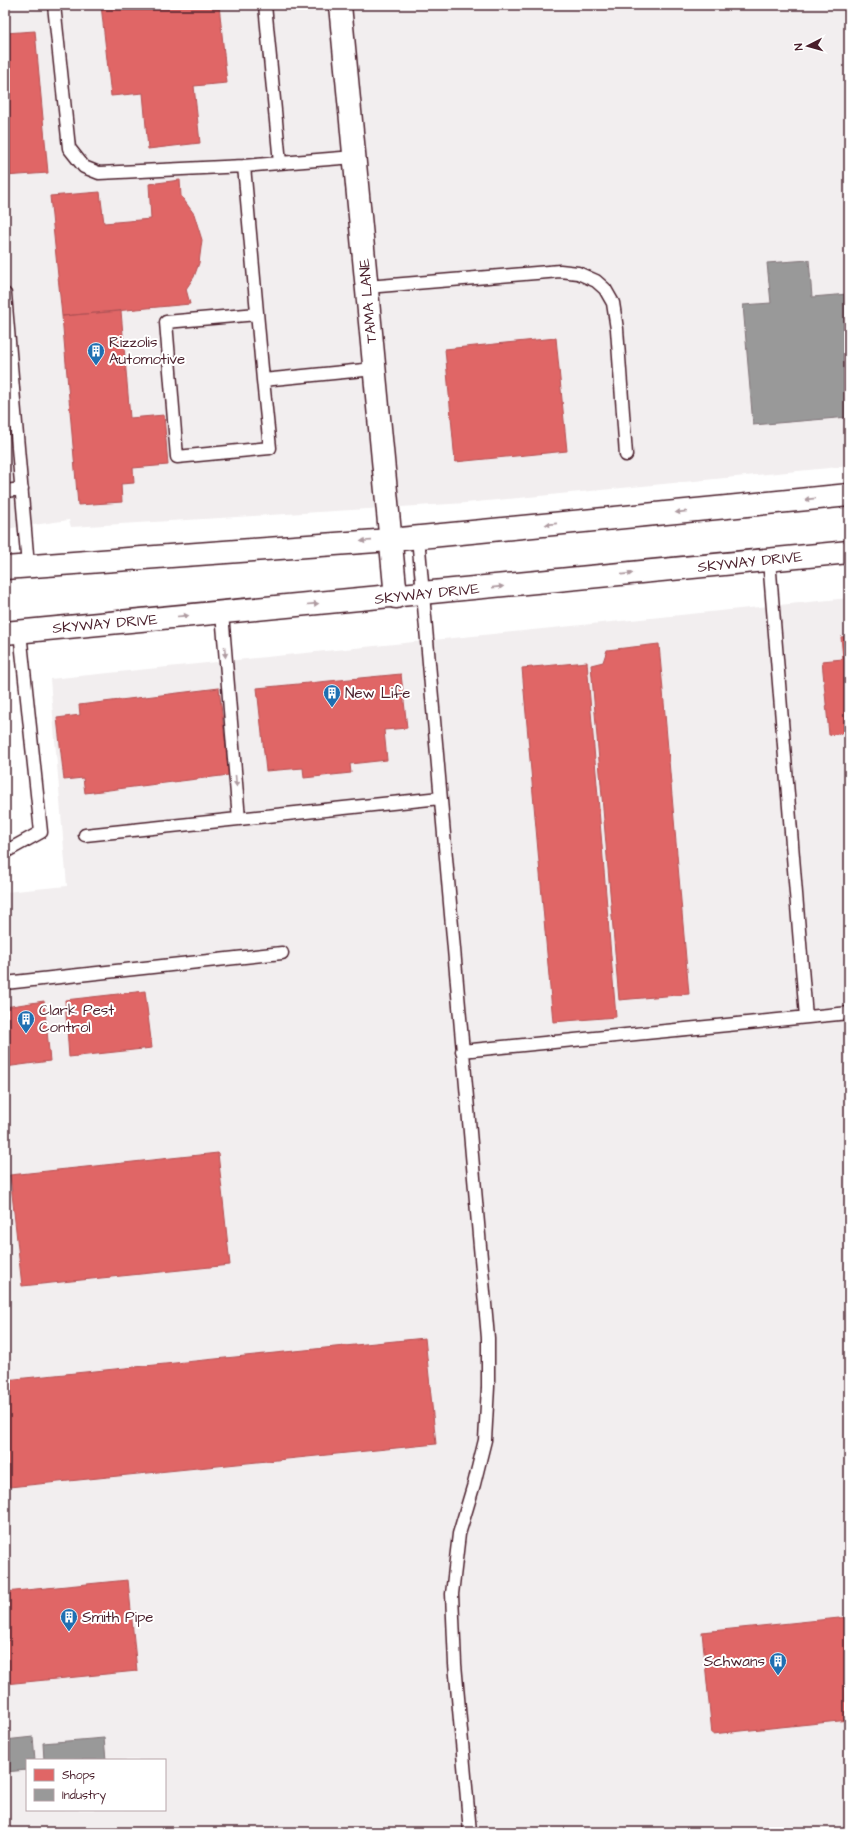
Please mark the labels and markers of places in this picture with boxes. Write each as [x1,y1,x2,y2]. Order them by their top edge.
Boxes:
place label: Rizzolis Automotive [109,332,185,370]
building icon: Rizzolis Automotive [86,341,106,366]
building icon: New Life [322,683,342,708]
place label: New Life [345,683,410,704]
place label: Clark Pest Control [39,1000,114,1038]
building icon: Clark Pest Control [16,1009,36,1034]
building icon: Smith Pipe [59,1607,79,1632]
place label: Smith Pipe [82,1607,153,1628]
place label: Schwans [704,1651,765,1672]
building icon: Schwans [768,1651,788,1676]

